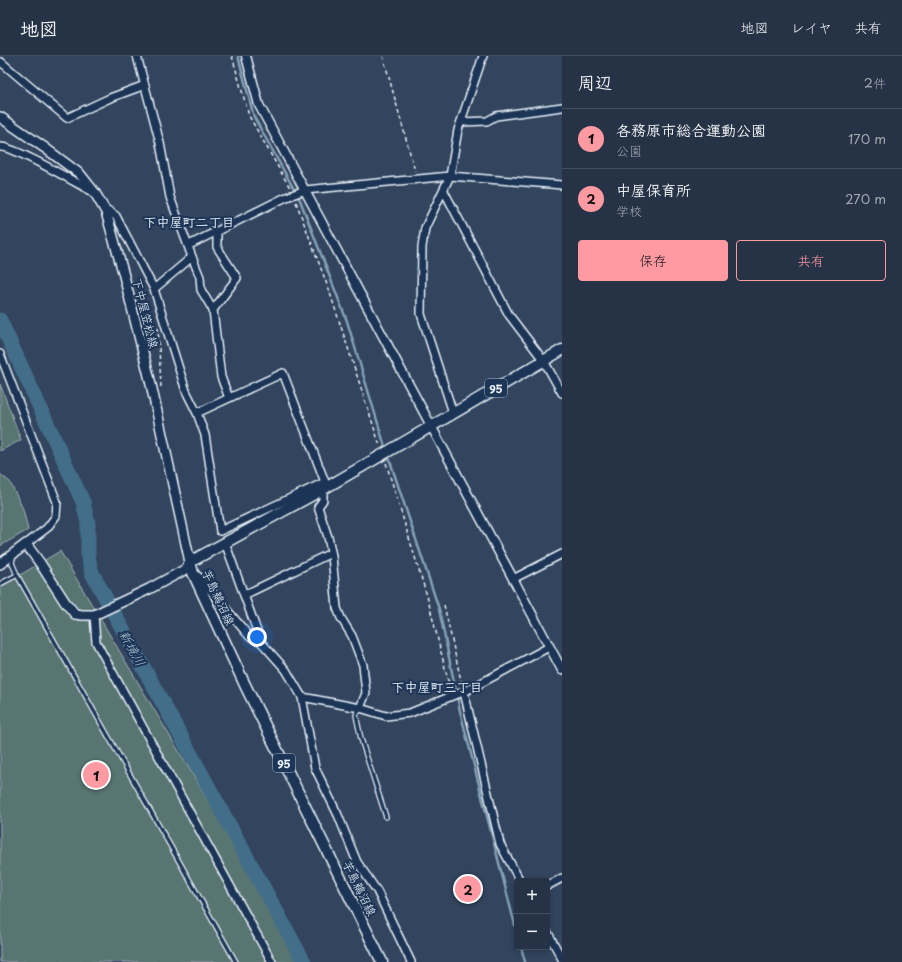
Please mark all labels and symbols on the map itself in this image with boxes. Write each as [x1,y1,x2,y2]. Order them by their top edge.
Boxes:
district label: 下中屋町二丁目 [143,212,235,231]
street label: 下中屋笠松線 [129,276,163,350]
road number: 95 [485,379,507,397]
street label: 芋島鵜沼線 [198,566,240,628]
water label: 新境川 [115,626,151,670]
your location [247,627,267,647]
district label: 下中屋町三丁目 [391,677,483,696]
road number: 95 [273,754,295,772]
pin: 1 [83,760,109,790]
street label: 芋島鵜沼線 [339,857,381,919]
pin: 2 [455,874,481,904]

